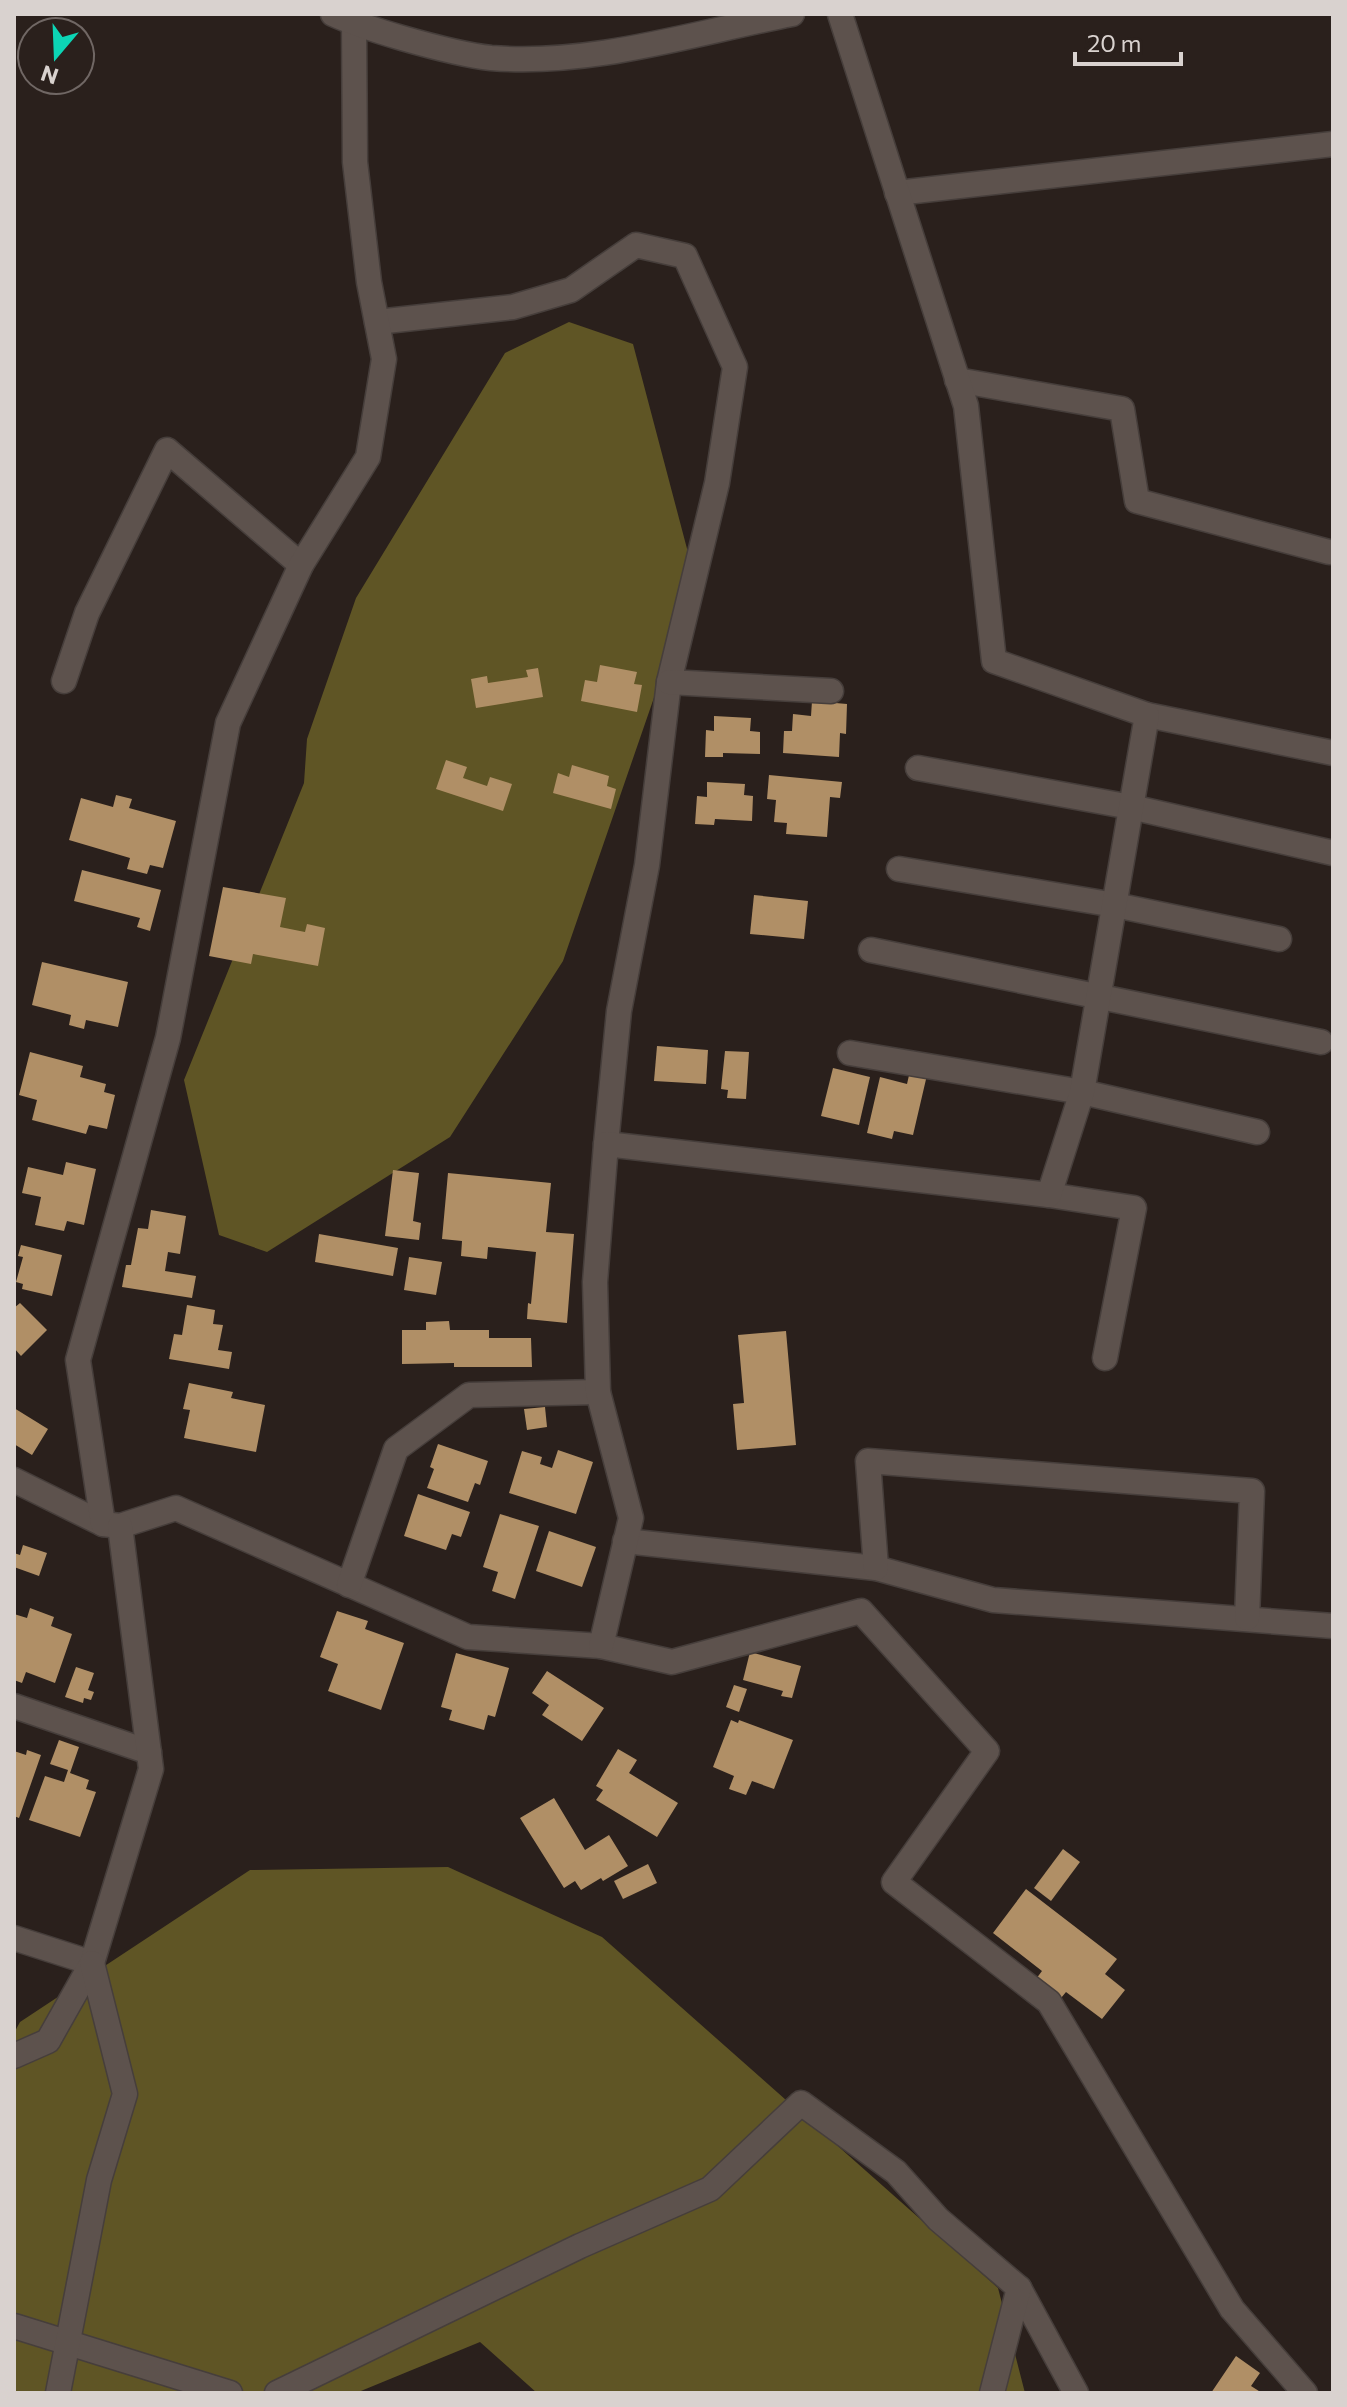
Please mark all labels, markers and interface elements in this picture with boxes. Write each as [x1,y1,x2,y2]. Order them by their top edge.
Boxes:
north arrow [16,16,96,96]
scale bar [1075,16,1181,66]
text: 20 m [1087,28,1141,57]
text: N [37,60,62,91]

